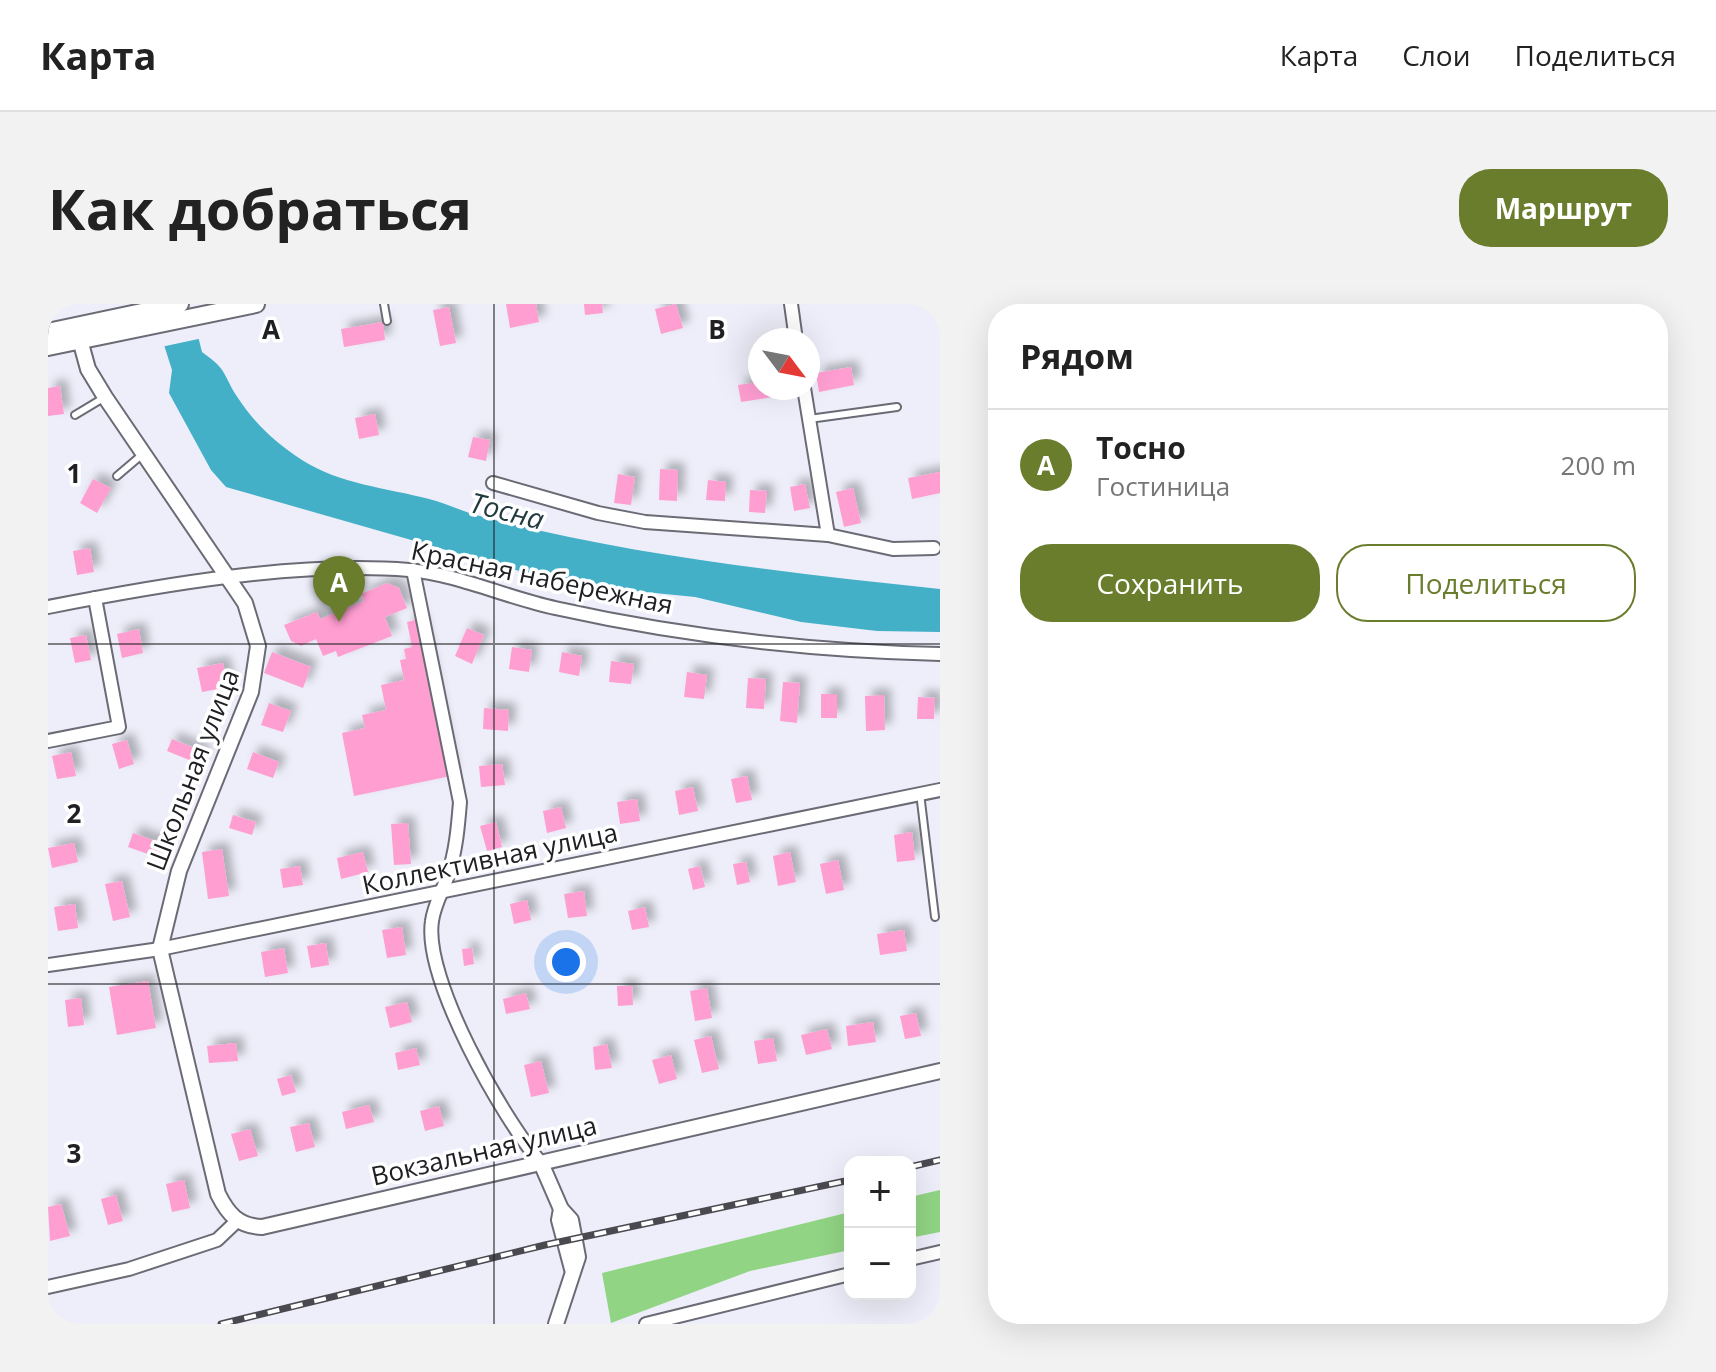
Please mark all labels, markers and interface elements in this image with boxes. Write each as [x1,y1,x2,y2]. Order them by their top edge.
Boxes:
text: Карта [40,29,157,81]
text: Карта [1280,36,1358,74]
text: Слои [1402,36,1471,74]
text: Поделиться [1515,36,1676,74]
button: Маршрут [1459,169,1668,247]
text: Как добраться [48,170,472,246]
text: A [262,311,280,347]
text: B [708,311,726,347]
north arrow [748,328,820,400]
text: Рядом [1020,333,1134,379]
text: Тосно [1096,427,1186,468]
text: A [1037,447,1055,483]
text: 200 m [1561,447,1636,483]
text: 1 [67,455,81,491]
text: Гостиница [1096,468,1230,504]
water label: Тосна [466,483,548,538]
street label: Красная набережная [408,532,676,622]
button: Сохранить [1020,544,1320,622]
button: Поделиться [1336,544,1636,622]
pin: A [313,556,365,622]
street label: Школьная улица [137,664,247,876]
text: 2 [67,795,82,831]
street label: Коллективная улица [359,813,621,903]
your location [546,942,586,982]
street label: Вокзальная улица [368,1107,600,1193]
text: 3 [67,1135,81,1171]
map controls [844,1156,916,1300]
button: + [844,1156,916,1228]
button: − [844,1228,916,1300]

